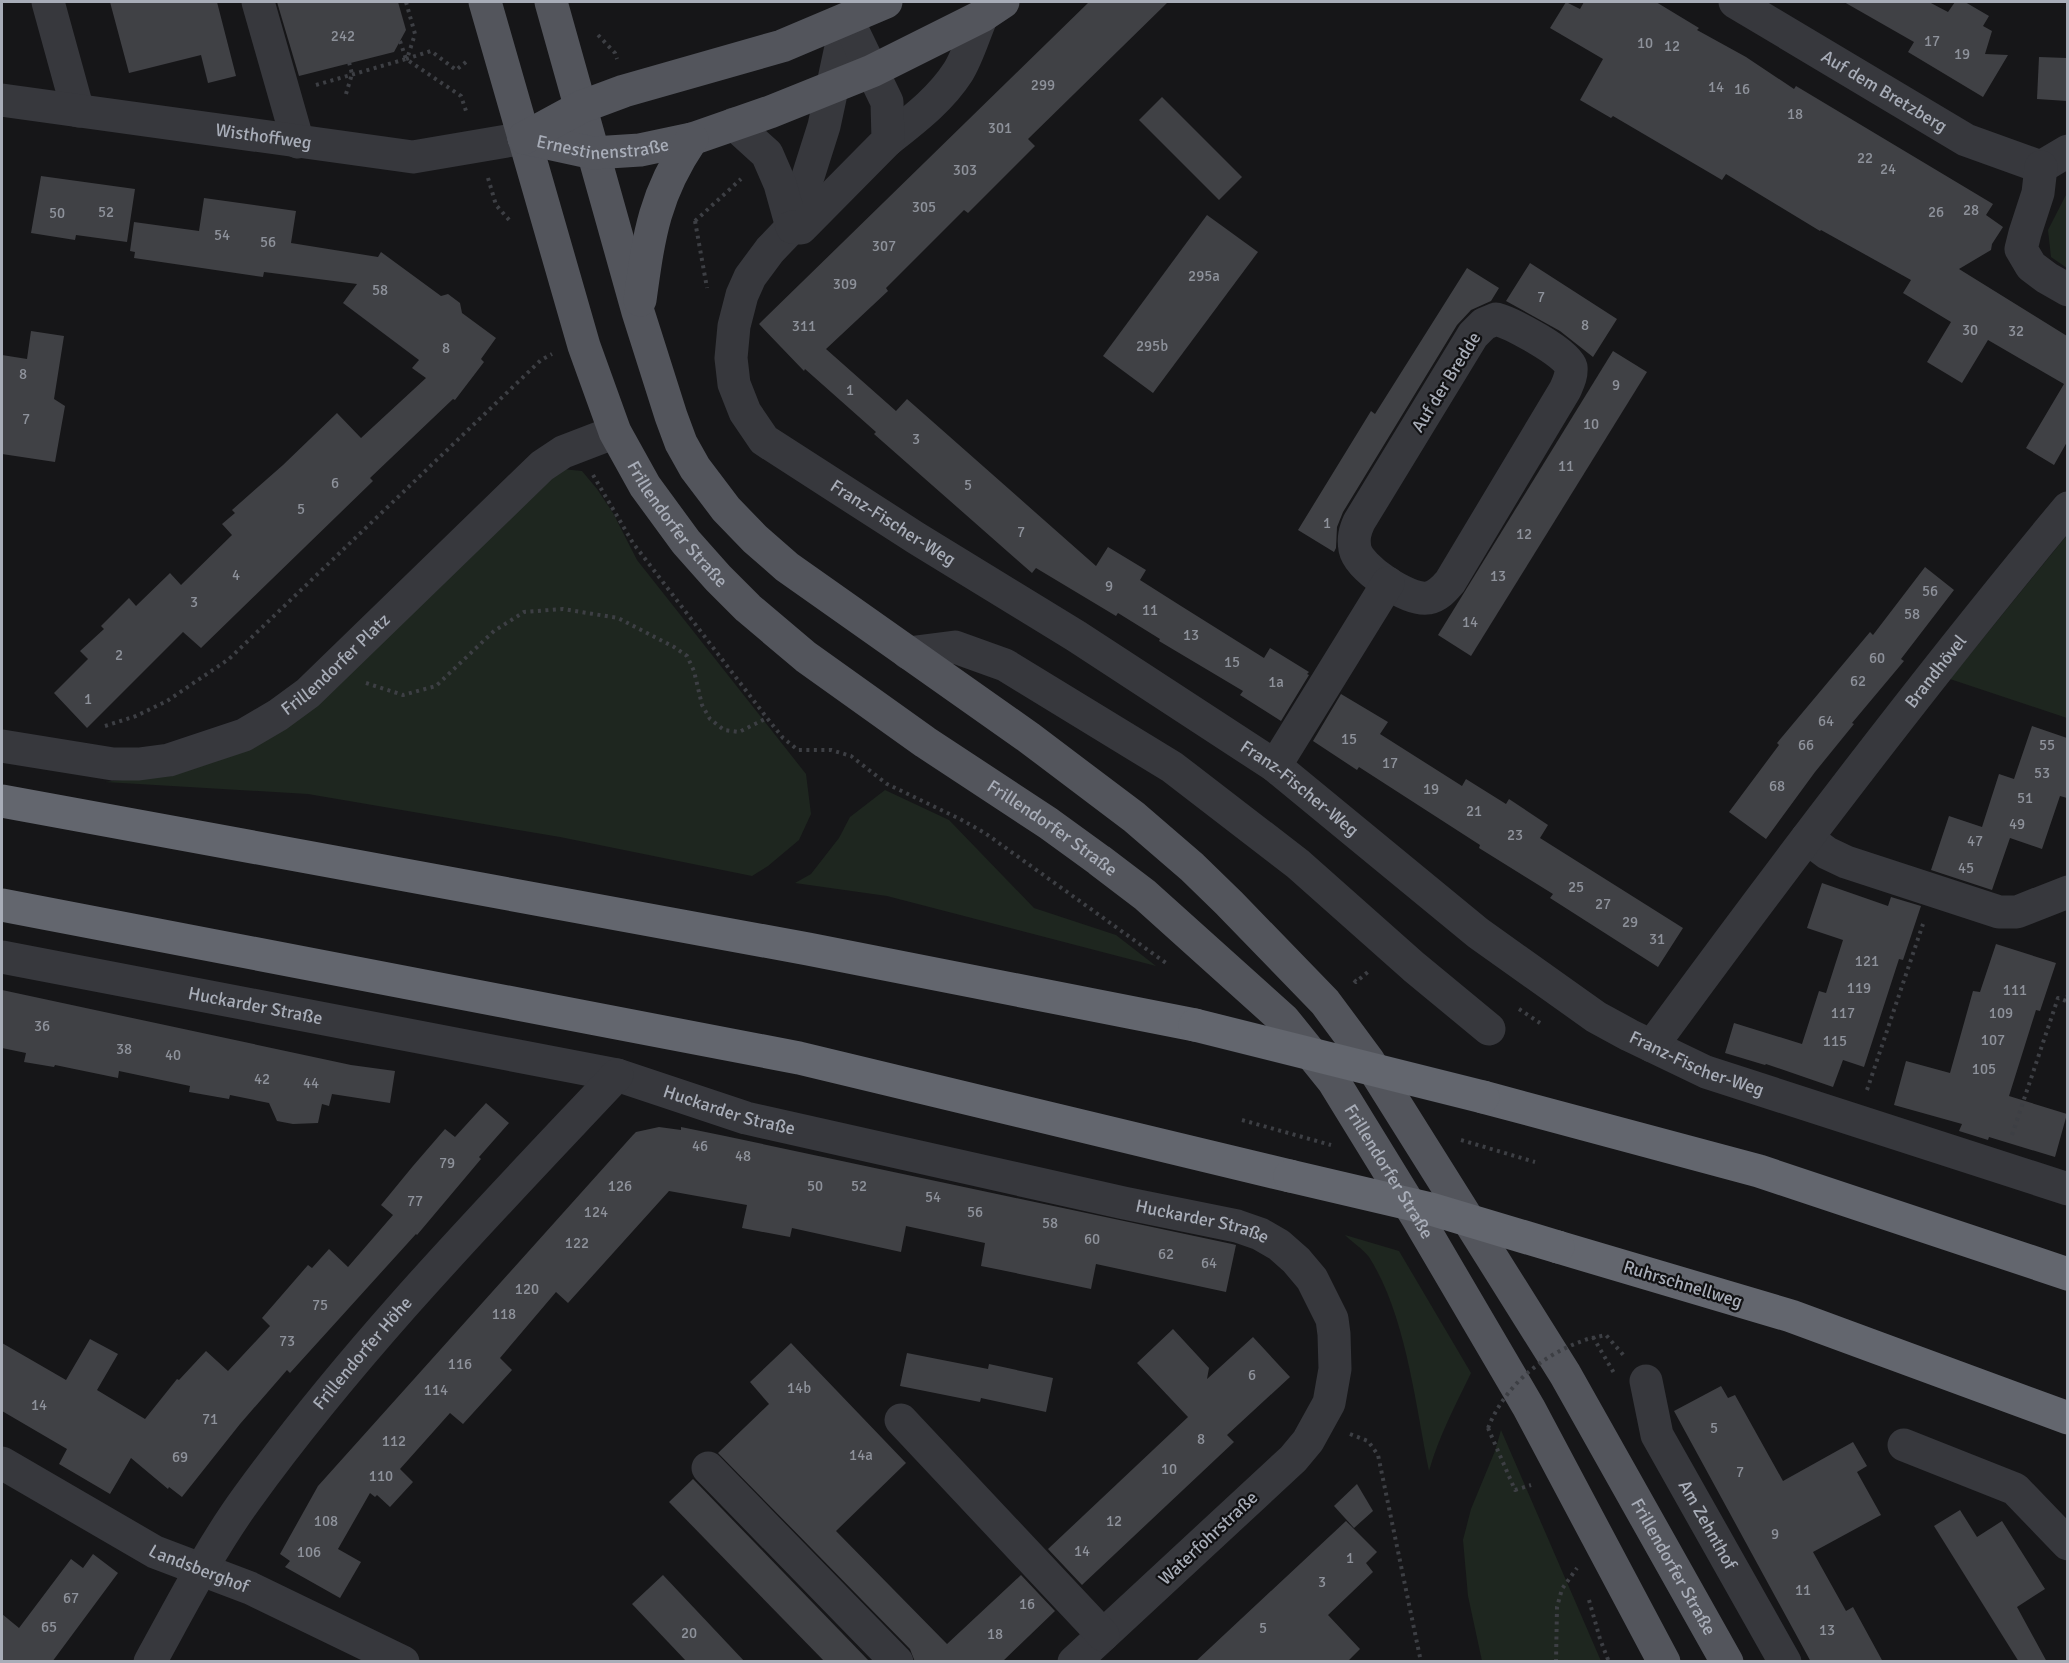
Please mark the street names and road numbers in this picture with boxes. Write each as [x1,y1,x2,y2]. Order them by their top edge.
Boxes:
street label: Auf dem Bretzberg [1818,45,1951,137]
street label: Wisthoffweg [214,119,313,154]
street label: Ernestinenstraße [534,130,671,164]
street label: Auf der Bredde [1407,328,1485,436]
street label: Frillendorfer Straße [622,457,732,592]
street label: Franz-Fischer-Weg [826,475,960,571]
street label: Frillendorfer Platz [277,609,395,720]
street label: Brandhövel [1900,630,1971,712]
street label: Franz-Fischer-Weg [1236,735,1363,841]
street label: Frillendorfer Straße [983,775,1122,881]
street label: Huckarder Straße [186,982,324,1029]
street label: Franz-Fischer-Weg [1626,1026,1767,1101]
street label: Huckarder Straße [660,1080,797,1140]
street label: Frillendorfer Straße [1339,1100,1438,1243]
street label: Huckarder Straße [1134,1195,1273,1248]
street label: Ruhrschnellweg [1621,1255,1745,1313]
street label: Frillendorfer Höhe [308,1292,417,1414]
street label: Am Zehnthof [1674,1476,1742,1574]
street label: Waterfohrstraße [1154,1486,1262,1590]
street label: Frillendorfer Straße [1626,1494,1721,1639]
street label: Landsberghof [145,1540,253,1598]

